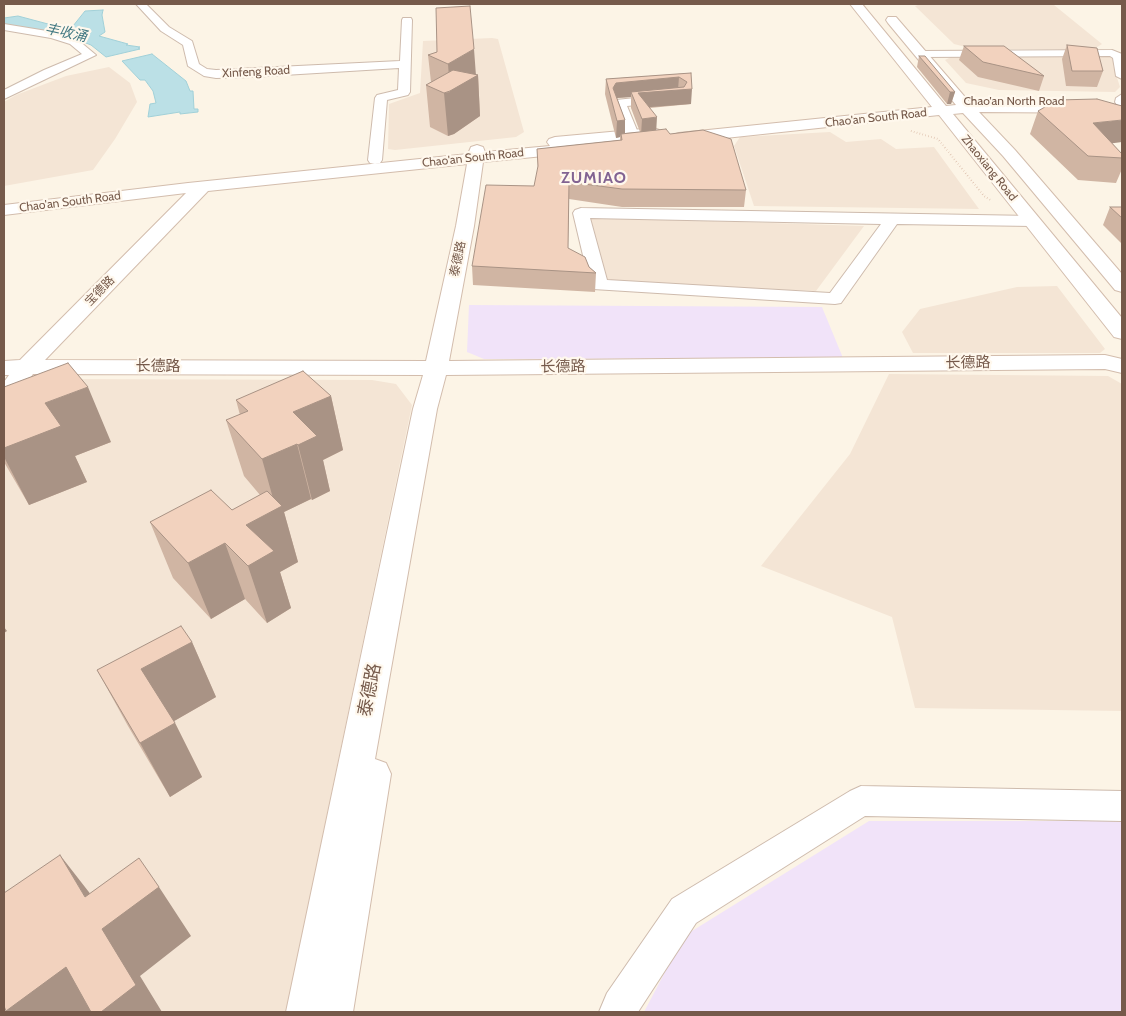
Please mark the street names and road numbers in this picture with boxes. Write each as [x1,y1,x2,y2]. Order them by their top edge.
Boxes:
street label: Xinfeng Road [222,63,290,81]
street label: Chao'an North Road [963,94,1065,108]
street label: Chao'an South Road [824,105,928,131]
street label: Zhaoxiang Road [958,132,1020,204]
street label: Chao'an South Road [421,145,525,171]
street label: Chao'an South Road [18,189,122,215]
street label: 泰德路 [447,240,469,278]
street label: 宝德路 [82,273,118,309]
street label: 长德路 [945,354,991,372]
street label: 长德路 [136,358,180,376]
street label: 长德路 [540,358,586,376]
street label: 泰德路 [354,661,386,719]

